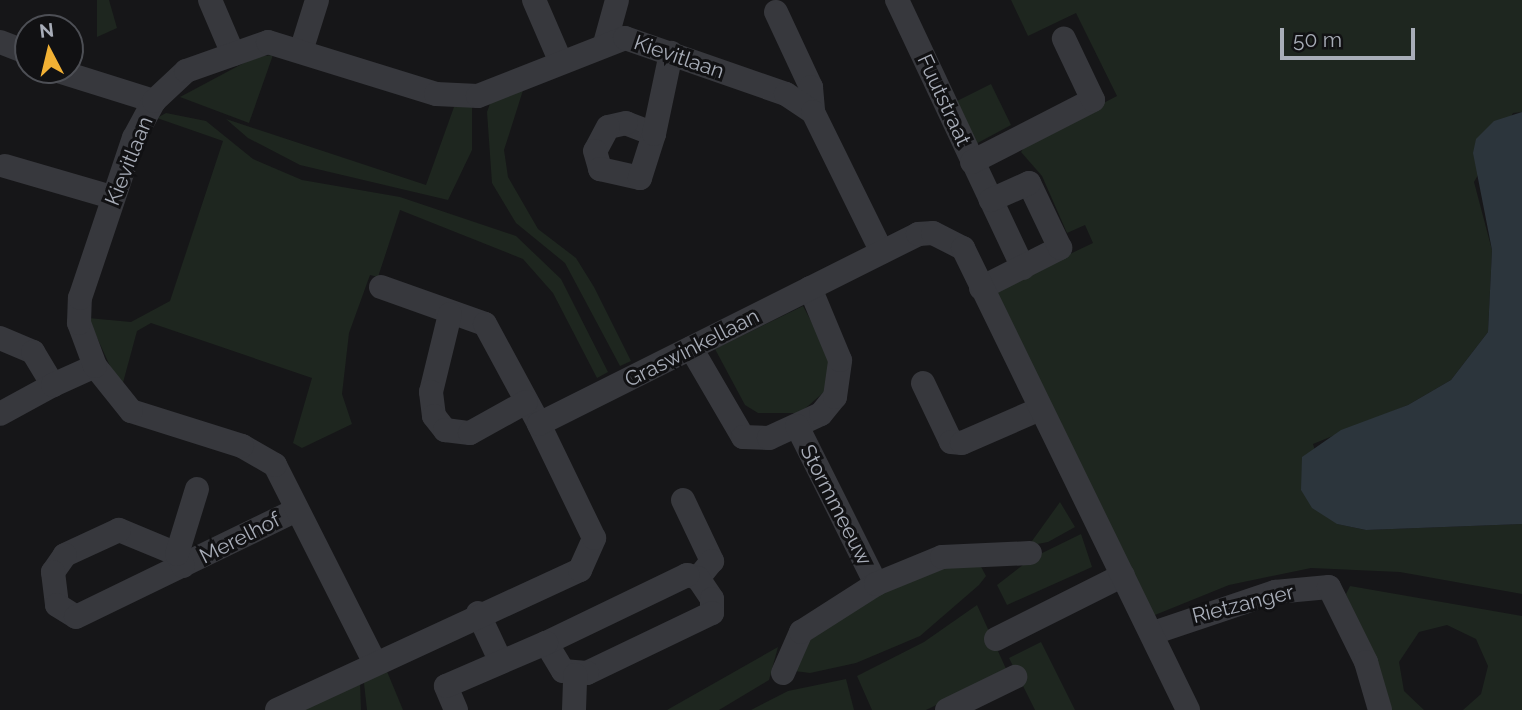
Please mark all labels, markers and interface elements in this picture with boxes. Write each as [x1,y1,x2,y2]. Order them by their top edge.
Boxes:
north arrow [14,14,84,84]
scale bar [1284,14,1419,58]
text: N [38,18,55,42]
text: 50 m [1293,27,1342,52]
street label: Kievitlaan [631,30,727,84]
street label: Fuutstraat [912,50,976,150]
street label: Kievitlaan [100,113,158,209]
street label: Graswinkellaan [621,303,763,393]
street label: Stormmeeuw [795,440,877,570]
street label: Merelhof [195,507,285,569]
street label: Rietzanger [1189,579,1297,629]

